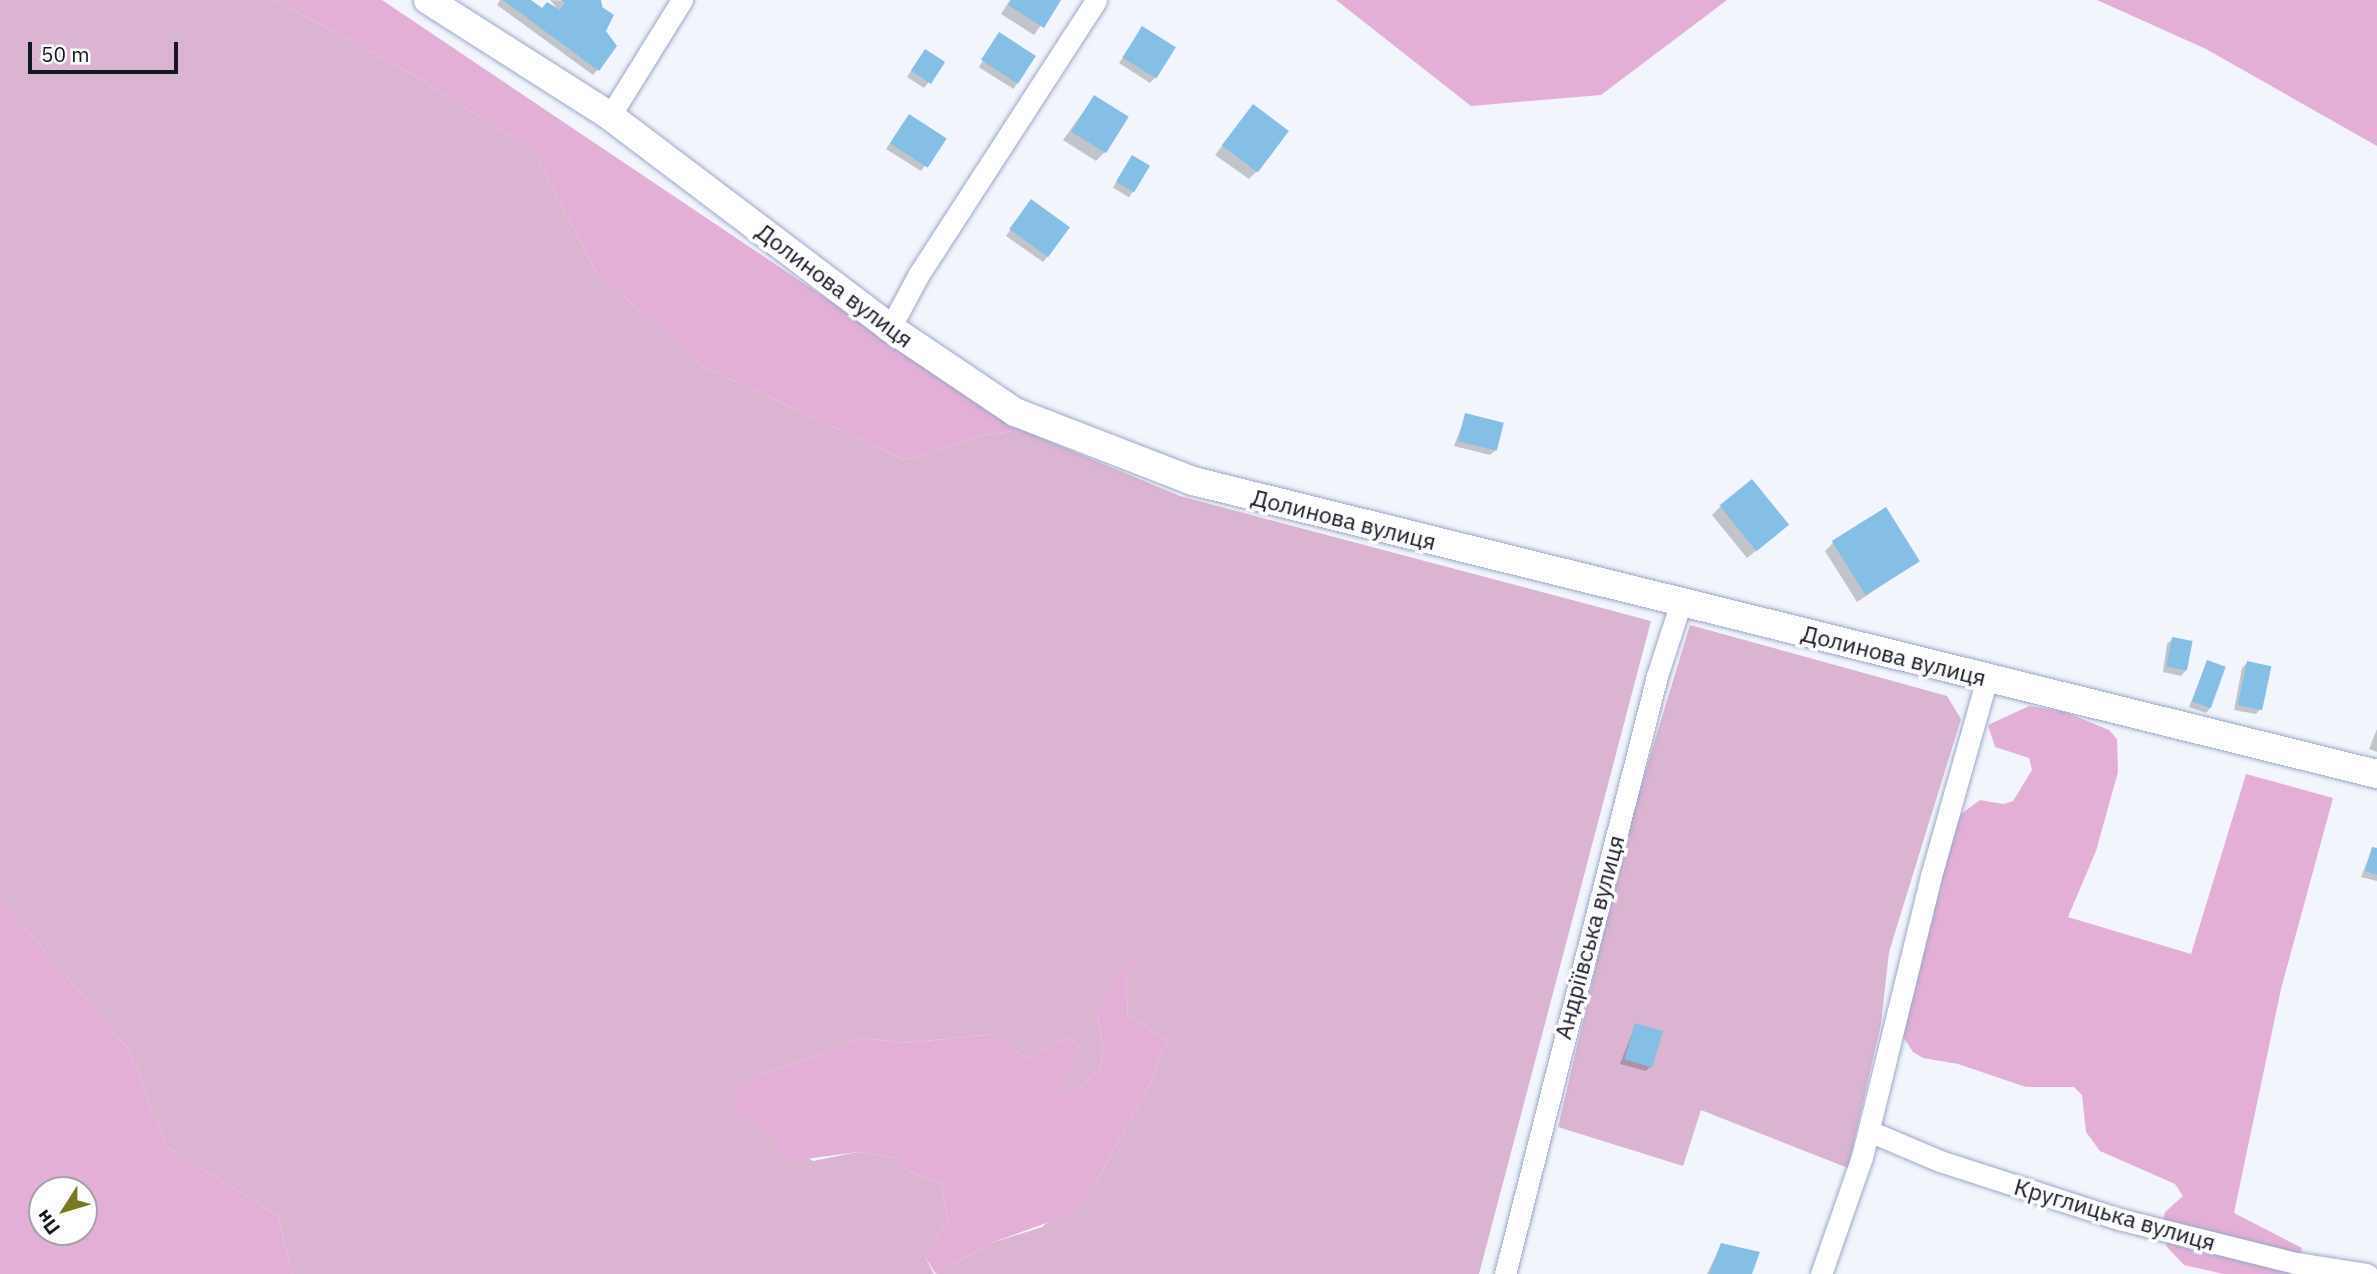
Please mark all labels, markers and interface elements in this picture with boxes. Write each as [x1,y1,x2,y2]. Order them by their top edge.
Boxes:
scale bar [32,28,182,72]
text: 50 m [41,40,90,68]
street label: Долинова вулиця [751,217,919,353]
street label: Долинова вулиця [1249,483,1439,555]
street label: Долинова вулиця [1799,619,1989,691]
street label: Андріївська вулиця [1548,832,1630,1042]
street label: Круглицька вулиця [2011,1172,2219,1256]
north arrow [28,1176,98,1246]
text: Пн [31,1205,65,1240]

